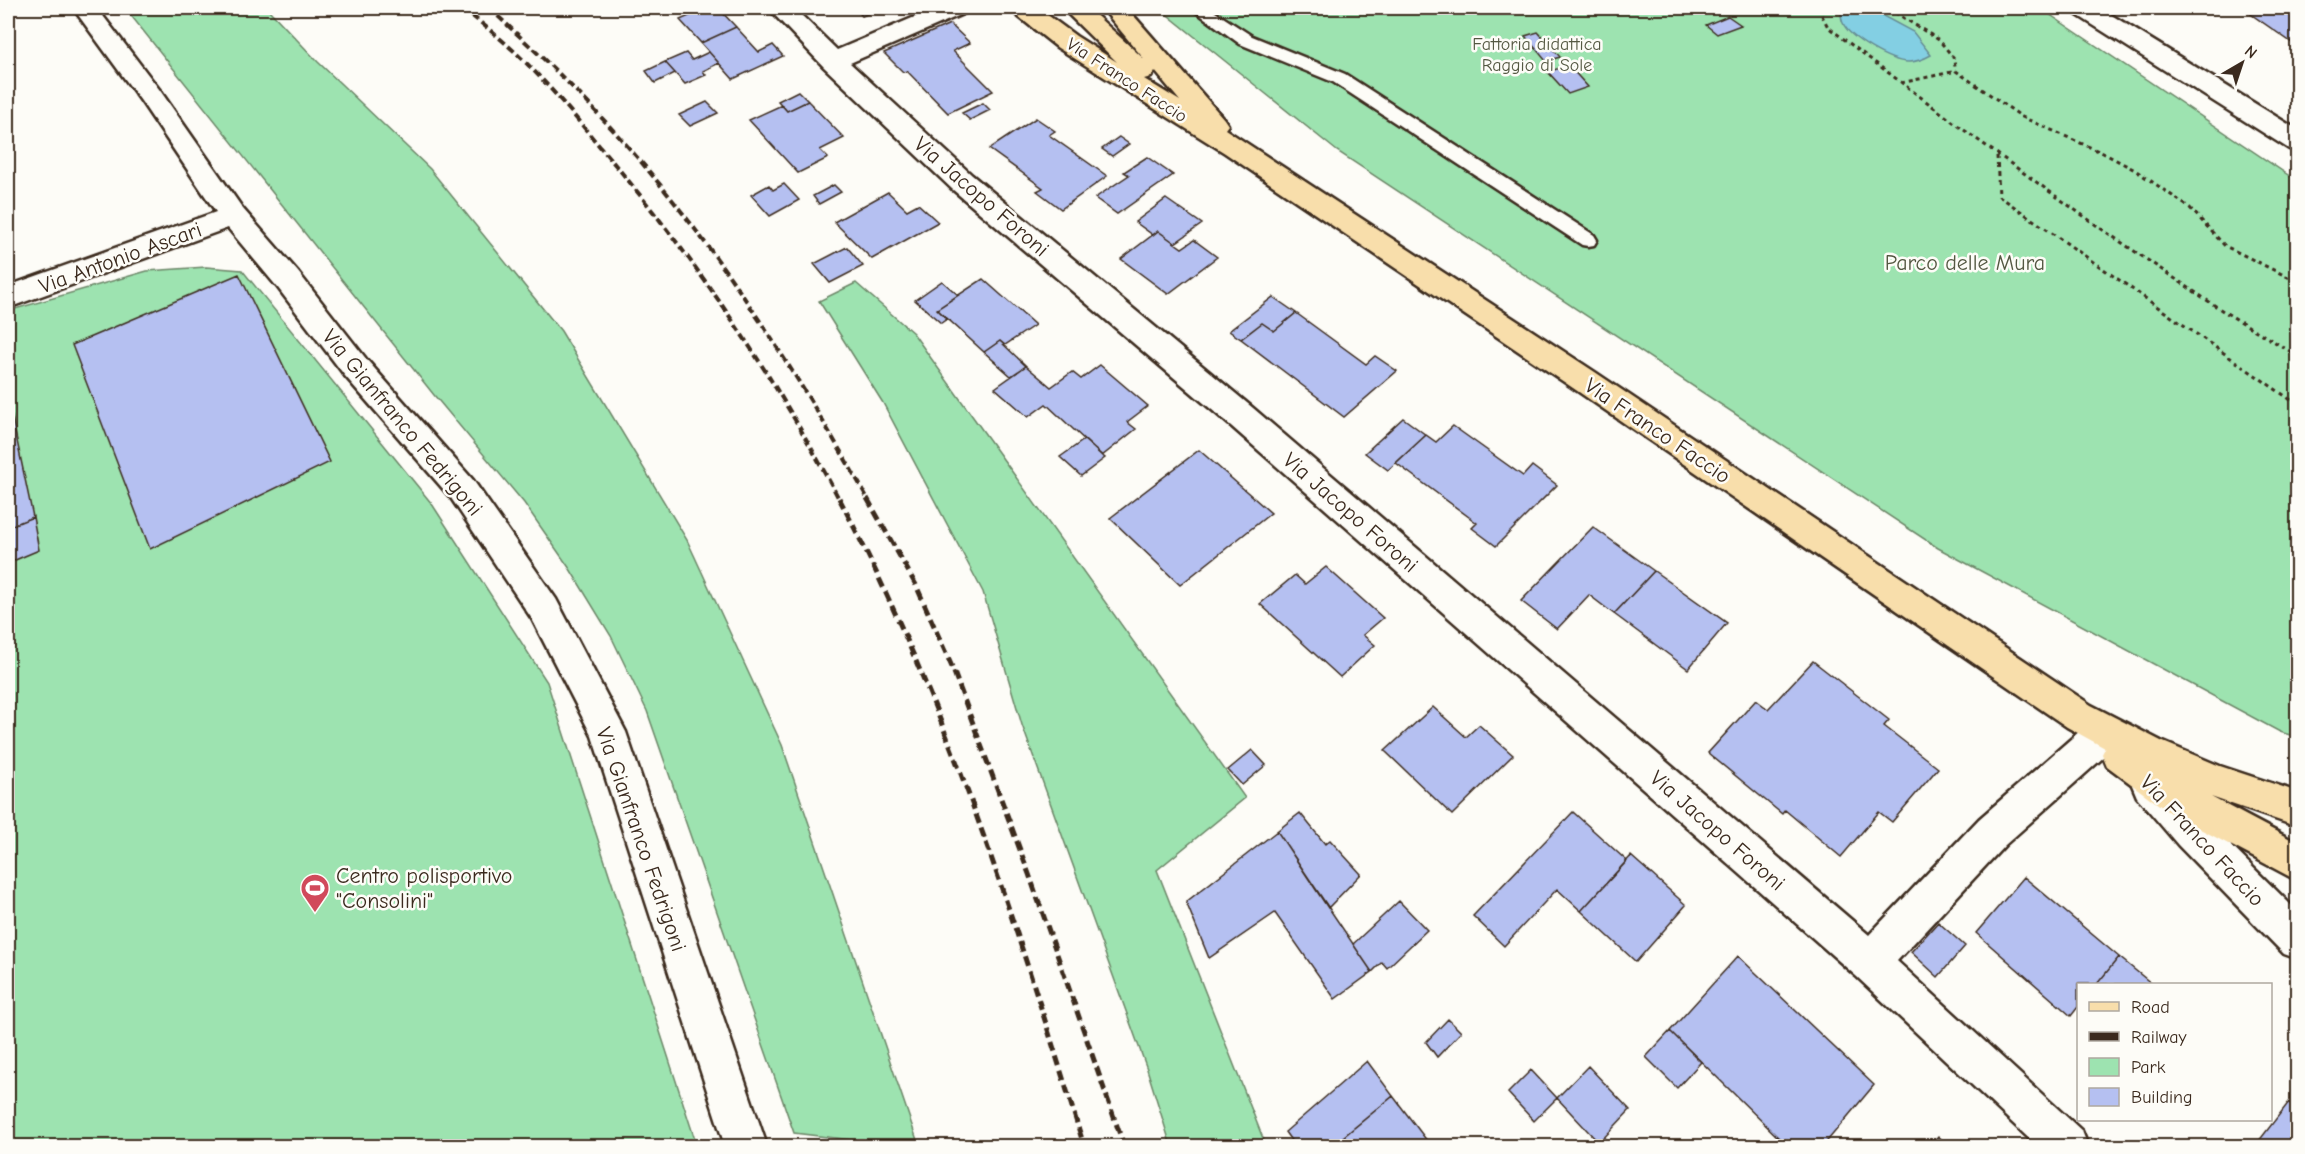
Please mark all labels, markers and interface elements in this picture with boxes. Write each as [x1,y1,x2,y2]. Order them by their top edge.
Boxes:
north arrow [2212,33,2272,93]
street label: Via Franco Faccio [1063,34,1191,127]
park label: Fattoria didattica Raggio di Sole [1472,34,1602,76]
text: N [2241,42,2261,62]
street label: Via Jacopo Foroni [909,131,1054,262]
street label: Via Antonio Ascari [35,216,205,299]
park label: Parco delle Mura [1885,250,2045,276]
street label: Via Gianfranco Fedrigoni [317,324,488,521]
street label: Via Franco Faccio [1580,372,1735,489]
street label: Via Jacopo Foroni [1278,447,1423,578]
street label: Via Gianfranco Fedrigoni [590,724,692,955]
street label: Via Jacopo Foroni [1645,765,1790,896]
street label: Via Franco Faccio [2135,770,2270,912]
place label: Centro polisportivo "Consolini" [336,863,512,914]
sports icon: Centro polisportivo "Consolini" [299,872,331,914]
legend [2077,983,2272,1121]
text: Road [2131,997,2170,1018]
text: Railway [2131,1027,2188,1048]
text: Park [2131,1057,2166,1078]
text: Building [2131,1087,2193,1108]

